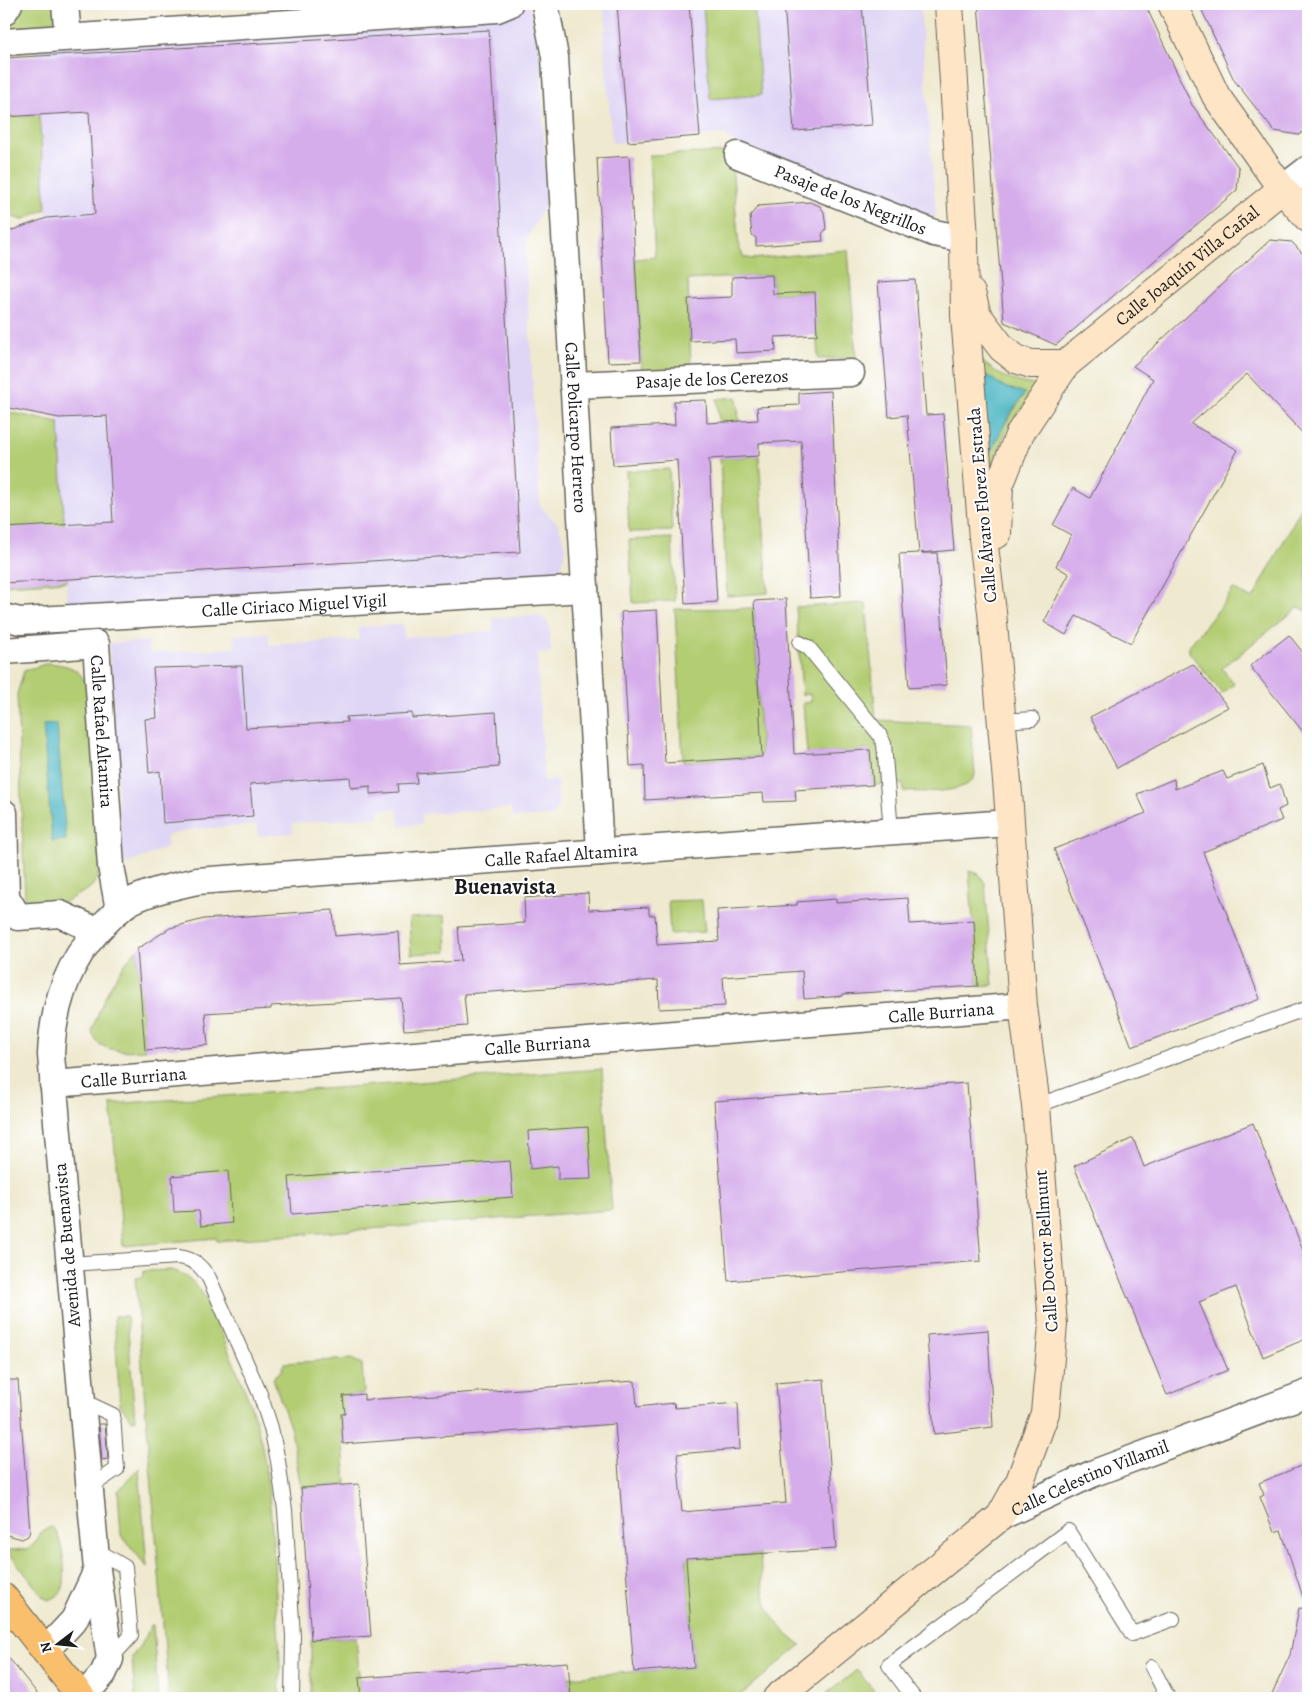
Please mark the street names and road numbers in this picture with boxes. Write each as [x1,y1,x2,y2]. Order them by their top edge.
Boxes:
street label: Pasaje de los Negrillos [771,159,930,241]
street label: Calle Joaquín Villa Cañal [1110,200,1265,331]
street label: Calle Policarpo Herrero [559,341,593,514]
street label: Pasaje de los Cerezos [635,364,789,394]
street label: Calle Álvaro Florez Estrada [961,406,1003,604]
street label: Calle Ciriaco Miguel Vigil [201,588,388,623]
street label: Calle Rafael Altamira [85,654,119,810]
street label: Calle Rafael Altamira [484,838,639,872]
street label: Calle Burriana [887,996,996,1029]
street label: Calle Burriana [484,1029,592,1061]
street label: Calle Burriana [80,1061,188,1094]
street label: Avenida de Buenavista [48,1161,86,1329]
street label: Calle Doctor Bellmunt [1028,1169,1064,1333]
street label: Calle Celestino Villamil [1007,1434,1173,1522]

